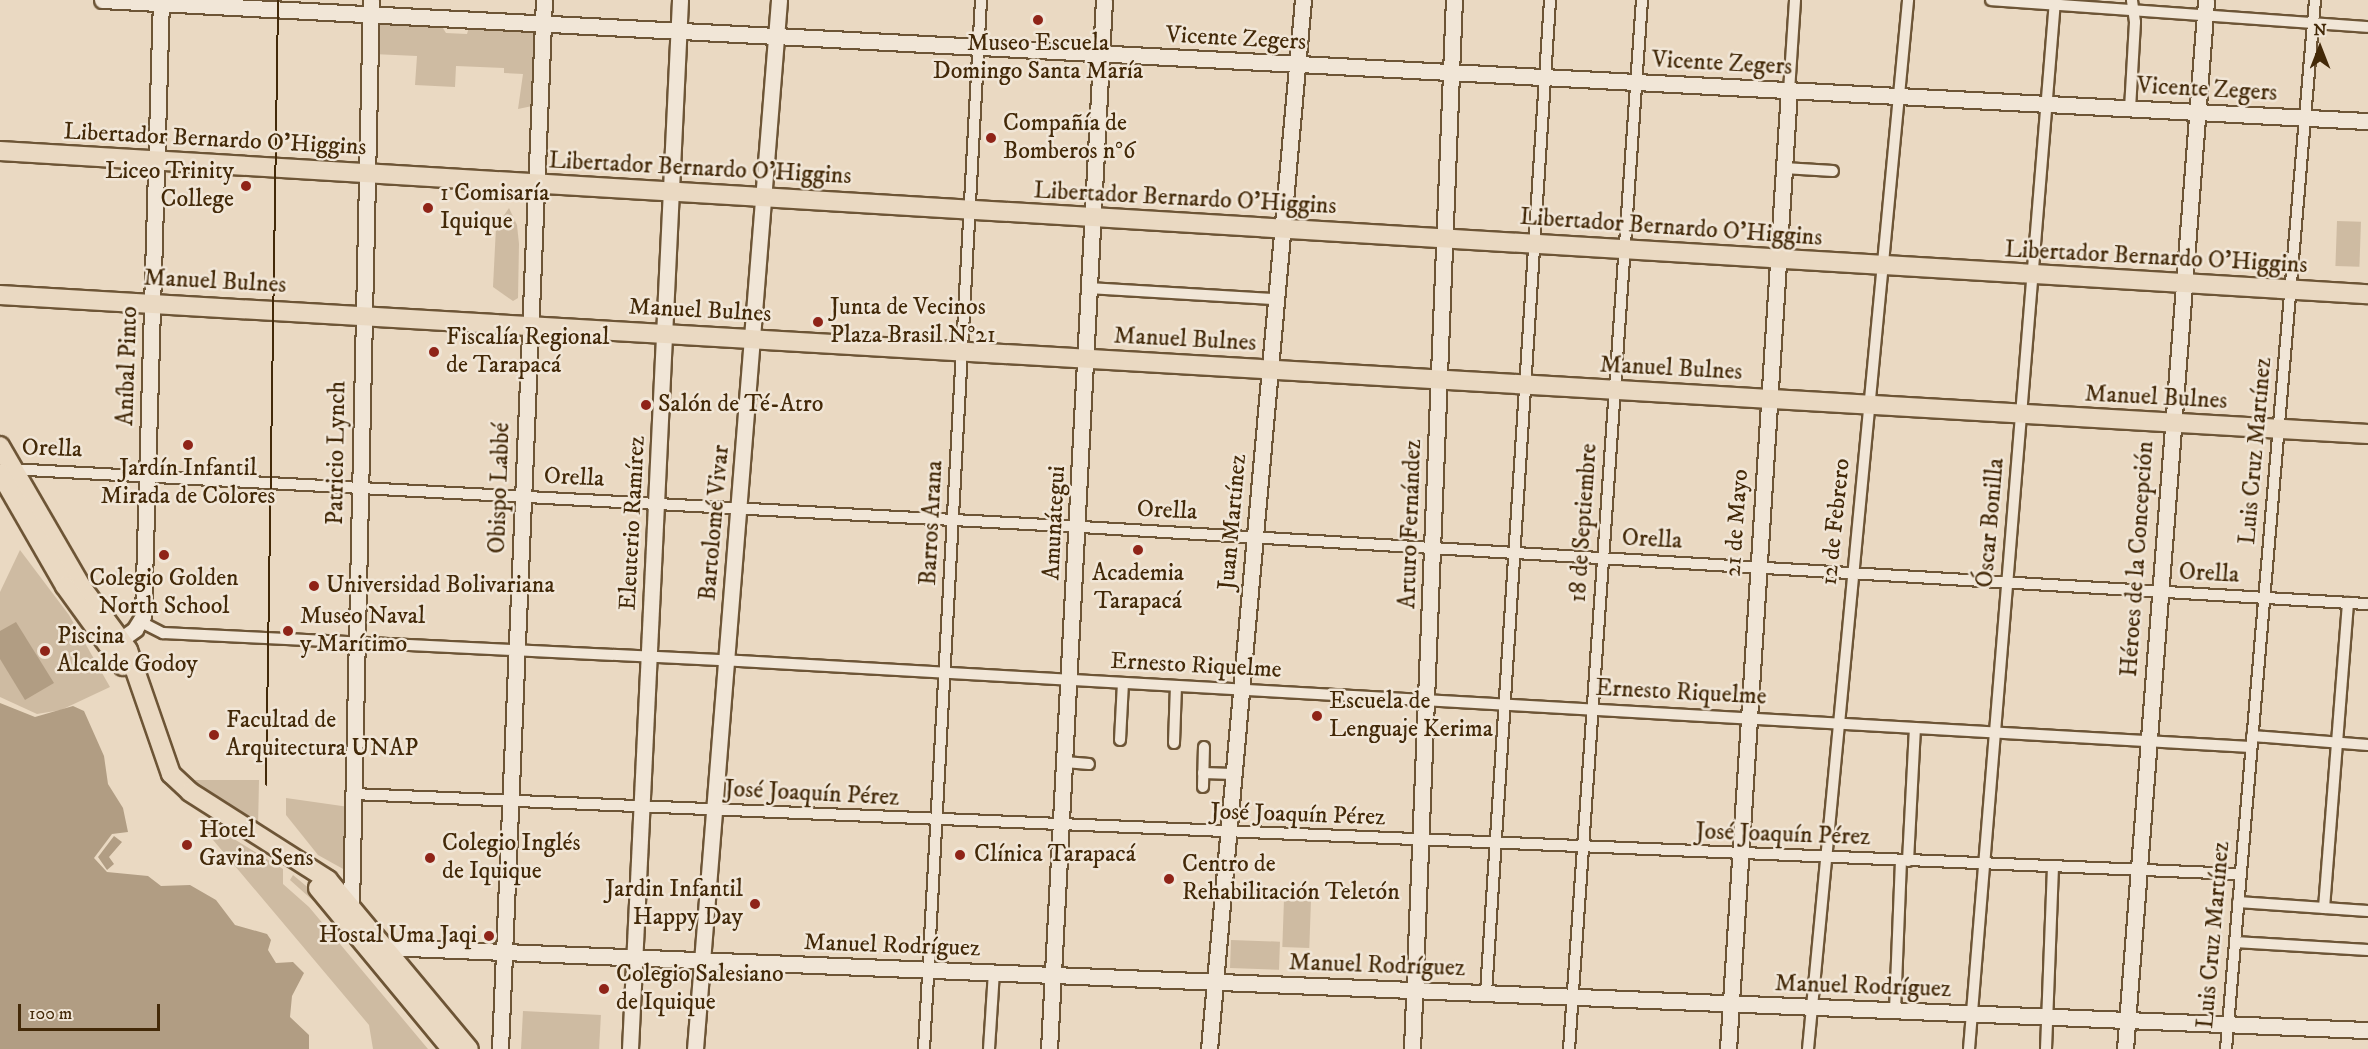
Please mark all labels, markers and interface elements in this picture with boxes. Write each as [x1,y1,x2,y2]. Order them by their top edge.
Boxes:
marker: Museo Escuela Domingo Santa María [1031,13,1045,27]
north arrow [2290,18,2350,78]
text: N [2313,20,2327,40]
street label: Vicente Zegers [1165,21,1307,57]
place label: Museo Escuela Domingo Santa María [933,30,1143,86]
street label: Vicente Zegers [1651,46,1793,82]
street label: Vicente Zegers [2136,72,2278,108]
place label: Compañía de Bomberos n°6 [1003,110,1135,166]
street label: Libertador Bernardo O'Higgins [63,118,367,162]
marker: Compañía de Bomberos n°6 [984,131,998,145]
street label: Libertador Bernardo O'Higgins [548,147,852,191]
place label: Liceo Trinity College [105,158,234,214]
street label: Libertador Bernardo O'Higgins [1033,177,1337,221]
marker: Liceo Trinity College [239,179,253,193]
place label: 1 Comisaría Iquique [440,180,549,236]
marker: 1 Comisaría Iquique [421,201,435,215]
street label: Libertador Bernardo O'Higgins [1519,203,1823,253]
street label: Libertador Bernardo O'Higgins [2004,236,2308,280]
street label: Manuel Bulnes [143,264,287,300]
street label: Manuel Bulnes [628,293,772,329]
place label: Junta de Vecinos Plaza Brasil N°21 [830,294,996,350]
street label: Aníbal Pinto [112,306,144,426]
marker: Junta de Vecinos Plaza Brasil N°21 [811,315,825,329]
street label: Manuel Bulnes [1113,322,1257,358]
place label: Fiscalía Regional de Tarapacá [446,324,609,380]
marker: Fiscalía Regional de Tarapacá [427,345,441,359]
street label: Manuel Bulnes [1599,351,1743,387]
street label: Luis Cruz Martínez [2233,356,2279,546]
street label: Manuel Bulnes [2084,380,2228,416]
street label: Patricio Lynch [321,381,353,525]
place label: Salón de Té-Atro [658,391,823,419]
marker: Salón de Té-Atro [639,398,653,412]
street label: Obispo Labbé [483,422,517,554]
street label: Orella [21,434,83,464]
street label: Eleuterio Ramírez [614,435,652,611]
marker: Jardín Infantil Mirada de Colores [181,438,195,452]
street label: Arturo Fernández [1394,439,1428,609]
street label: Héroes de la Concepción [2115,440,2161,678]
street label: 18 de Septiembre [1564,443,1604,603]
street label: Bartolomé Vivar [694,444,736,602]
street label: Juan Martínez [1213,453,1253,591]
place label: Jardín Infantil Mirada de Colores [101,455,275,511]
street label: 12 de Febrero [1815,457,1857,587]
street label: Óscar Bonilla [1971,457,2011,589]
street label: Barros Arana [914,460,950,586]
street label: Orella [543,462,605,494]
street label: Amunátegui [1038,465,1072,581]
street label: 21 de Mayo [1719,468,1755,578]
street label: Orella [1136,495,1198,527]
street label: Orella [1621,524,1683,556]
marker: Academia Tarapacá [1131,543,1145,557]
marker: Colegio Golden North School [157,548,171,562]
street label: Orella [2178,558,2240,590]
place label: Academia Tarapacá [1092,560,1184,616]
place label: Colegio Golden North School [89,565,239,621]
place label: Universidad Bolivariana [326,572,555,600]
marker: Universidad Bolivariana [307,579,321,593]
place label: Museo Naval y Marítimo [300,603,425,659]
place label: Piscina Alcalde Godoy [57,623,198,679]
marker: Museo Naval y Marítimo [281,624,295,638]
marker: Piscina Alcalde Godoy [38,644,52,658]
street label: Ernesto Riquelme [1110,647,1282,685]
street label: Ernesto Riquelme [1595,674,1767,712]
place label: Escuela de Lenguaje Kerima [1329,688,1493,744]
place label: Facultad de Arquitectura UNAP [226,707,418,763]
marker: Escuela de Lenguaje Kerima [1310,709,1324,723]
marker: Facultad de Arquitectura UNAP [207,728,221,742]
street label: José Joaquín Pérez [724,775,900,813]
street label: José Joaquín Pérez [1210,798,1386,832]
place label: Hotel Gavina Sens [199,817,314,873]
street label: José Joaquín Pérez [1695,818,1871,852]
place label: Colegio Inglés de Iquique [442,830,580,886]
marker: Hotel Gavina Sens [180,838,194,852]
street label: Luis Cruz Martínez [2191,840,2237,1030]
place label: Clínica Tarapacá [974,841,1136,869]
marker: Clínica Tarapacá [951,846,969,864]
marker: Colegio Inglés de Iquique [423,851,437,865]
place label: Centro de Rehabilitación Teletón [1182,851,1400,907]
marker: Centro de Rehabilitación Teletón [1160,870,1178,888]
place label: Jardin Infantil Happy Day [605,876,743,932]
marker: Jardin Infantil Happy Day [748,897,762,911]
place label: Hostal Uma Jaqi [319,922,477,950]
marker: Hostal Uma Jaqi [482,929,496,943]
street label: Manuel Rodríguez [803,929,981,963]
street label: Manuel Rodríguez [1288,949,1466,983]
place label: Colegio Salesiano de Iquique [616,961,784,1017]
street label: Manuel Rodríguez [1774,970,1952,1004]
marker: Colegio Salesiano de Iquique [597,982,611,996]
scale bar [21,992,164,1030]
text: 100 m [29,1003,72,1025]

